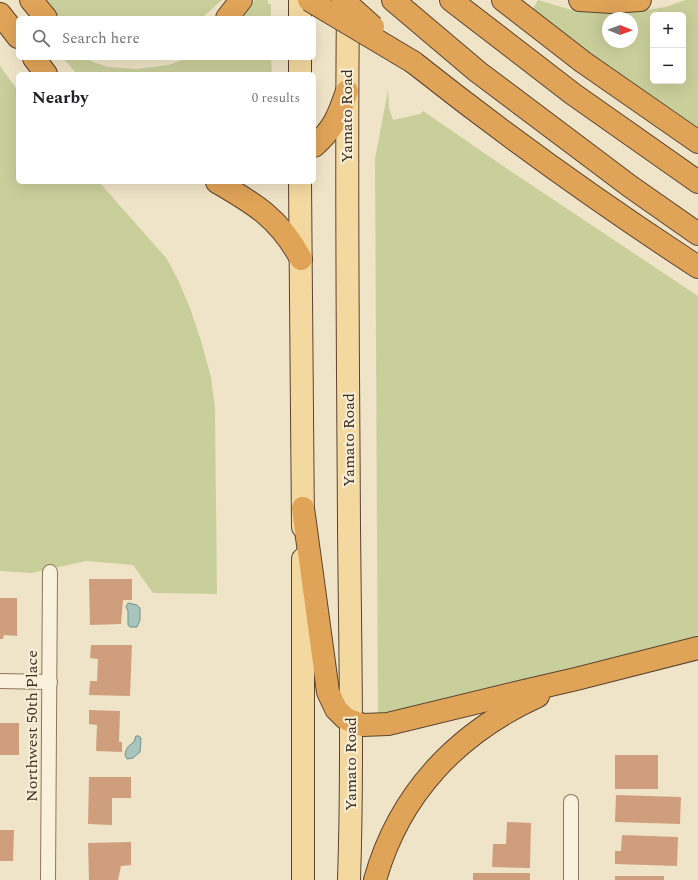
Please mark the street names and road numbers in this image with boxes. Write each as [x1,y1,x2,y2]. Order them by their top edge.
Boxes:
street label: Yamato Road [335,69,359,163]
street label: Yamato Road [337,393,361,487]
street label: Northwest 50th Place [20,650,44,802]
street label: Yamato Road [339,717,363,811]

